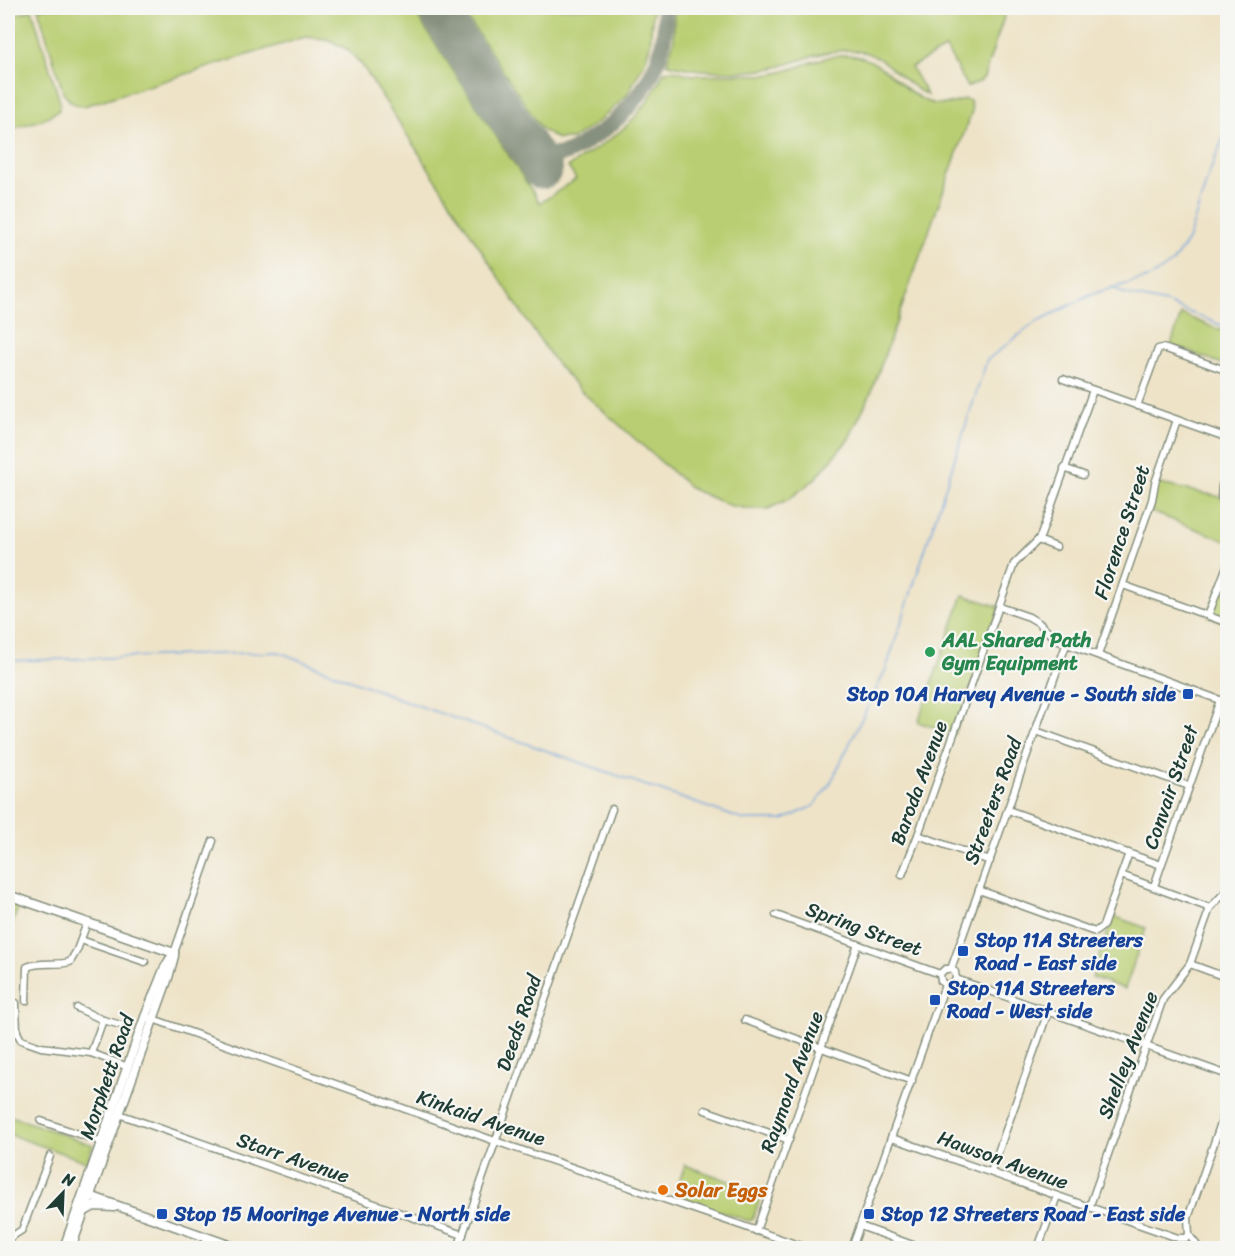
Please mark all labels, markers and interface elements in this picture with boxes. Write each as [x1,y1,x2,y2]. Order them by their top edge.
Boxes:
street label: Florence Street [1084,460,1160,604]
place label: AAL Shared Path Gym Equipment [941,623,1092,681]
marker: AAL Shared Path Gym Equipment [923,645,937,659]
place label: Stop 10A Harvey Avenue - South side [846,677,1176,712]
marker: Stop 10A Harvey Avenue - South side [1181,687,1195,701]
street label: Baroda Avenue [880,715,958,850]
street label: Convair Street [1133,719,1209,854]
street label: Streeters Road [954,731,1033,870]
street label: Spring Street [801,892,927,966]
place label: Stop 11A Streeters Road - East side [974,923,1144,981]
marker: Stop 11A Streeters Road - East side [956,944,970,958]
street label: Deeds Road [486,969,552,1076]
place label: Stop 11A Streeters Road - West side [946,971,1116,1029]
street label: Shelley Avenue [1088,986,1168,1124]
marker: Stop 11A Streeters Road - West side [928,993,942,1007]
street label: Raymond Avenue [750,1006,834,1158]
street label: Morphett Road [69,1008,145,1144]
street label: Kinkaid Avenue [412,1080,550,1157]
street label: Hawson Avenue [933,1120,1073,1200]
street label: Starr Avenue [232,1122,354,1194]
north arrow [33,1163,93,1223]
text: N [57,1164,80,1196]
place label: Solar Eggs [674,1173,768,1208]
marker: Solar Eggs [656,1183,670,1197]
place label: Stop 15 Mooringe Avenue - North side [173,1197,511,1232]
place label: Stop 12 Streeters Road - East side [880,1197,1186,1232]
marker: Stop 15 Mooringe Avenue - North side [155,1207,169,1221]
marker: Stop 12 Streeters Road - East side [862,1207,876,1221]

